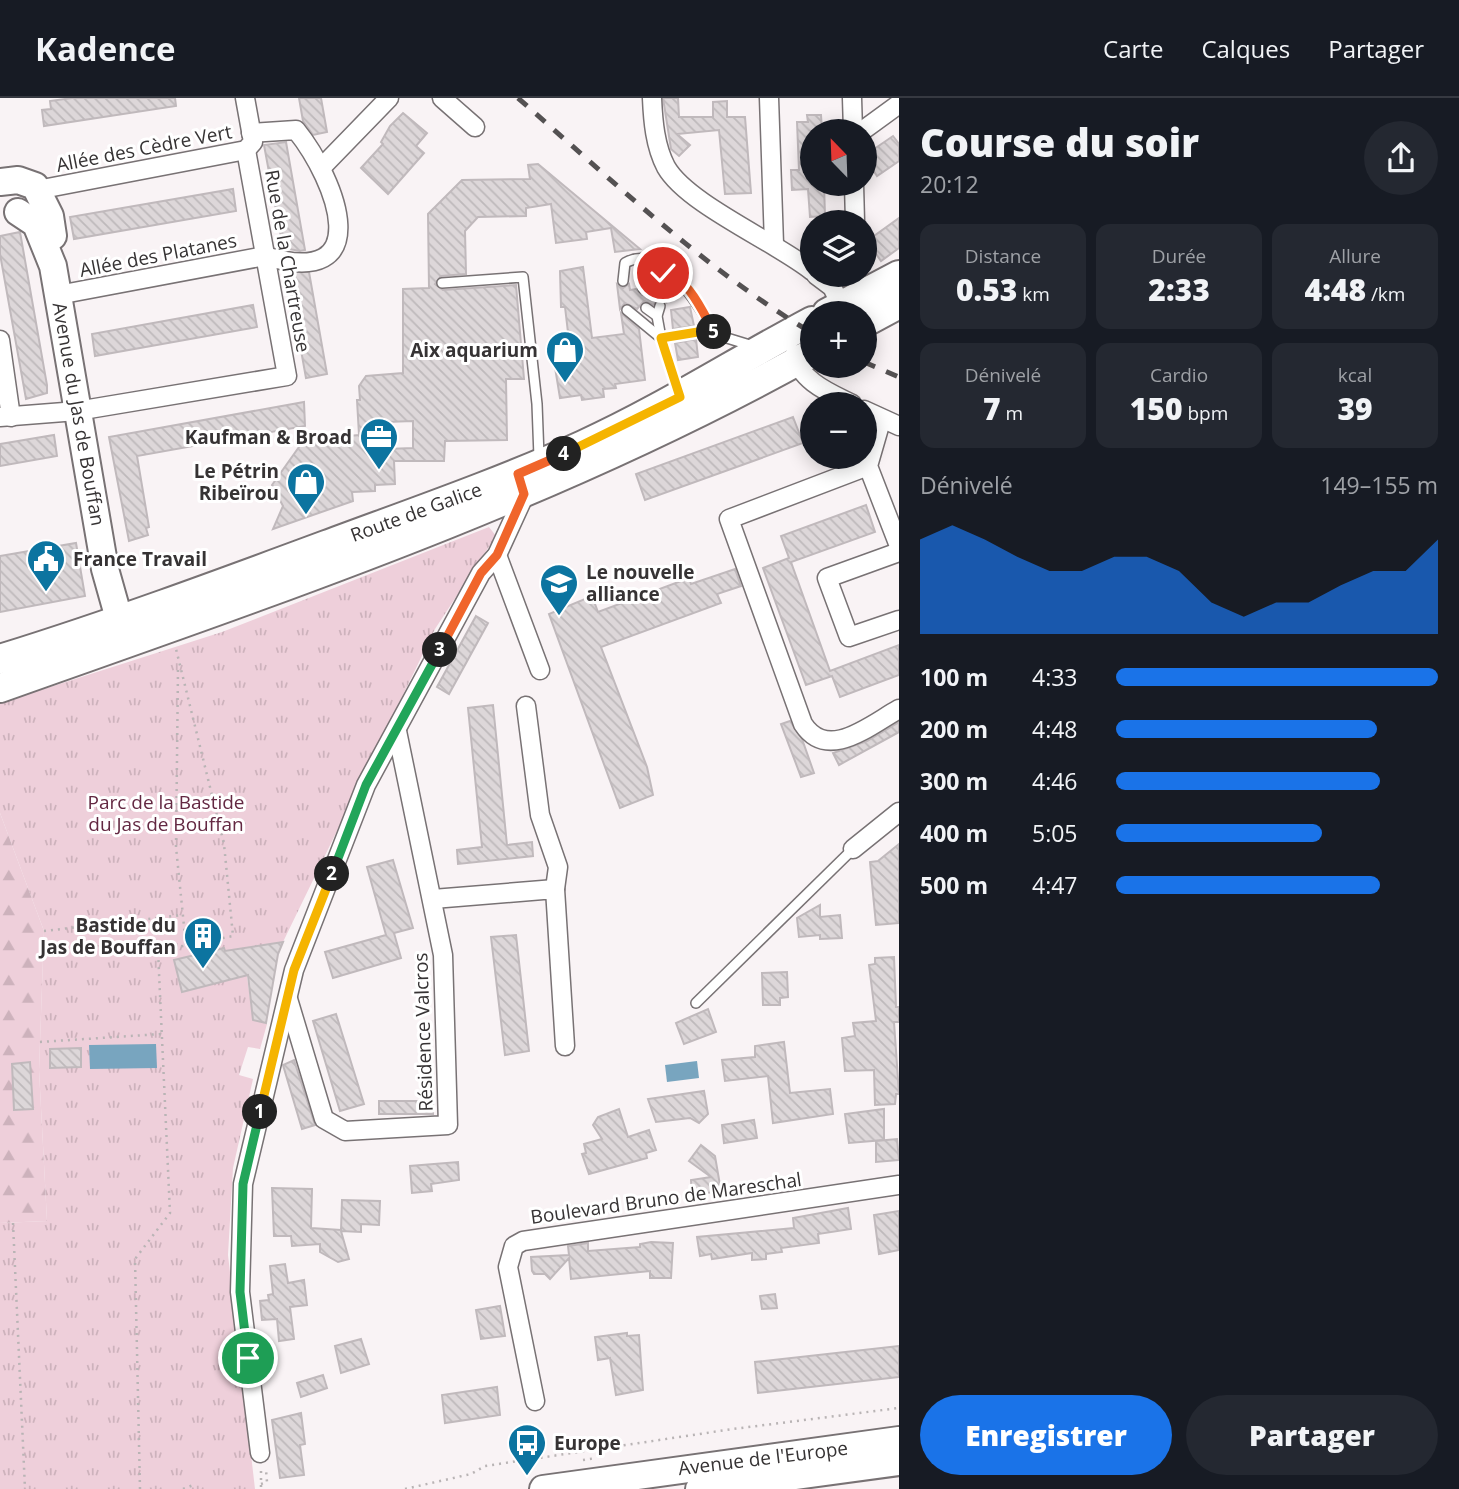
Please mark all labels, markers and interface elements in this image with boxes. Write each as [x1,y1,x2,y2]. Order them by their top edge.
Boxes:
text: Kadence [35,26,175,71]
text: Carte [1103,32,1163,65]
text: Calques [1201,32,1290,65]
text: Partager [1328,32,1424,65]
text: Course du soir [920,116,1199,168]
street label: Allée des Cèdre Vert [54,118,234,178]
north arrow [800,119,877,196]
map controls [800,119,877,469]
button: share [1364,121,1438,195]
street label: Rue de la Chartreuse [259,168,317,354]
text: 20:12 [920,168,979,200]
button: layers [800,210,877,287]
street label: Allée des Platanes [77,227,239,283]
pin [633,243,693,303]
text: Distance [965,243,1041,269]
text: Durée [1152,243,1206,269]
text: Allure [1329,243,1381,269]
icon: check [644,254,682,292]
text: 0.53 [956,269,1017,310]
text: 2:33 [1148,269,1210,310]
text: 4:48 [1305,269,1366,310]
text: km [1017,281,1050,307]
text: /km [1366,281,1405,307]
street label: Avenue du Jas de Bouffan [47,300,111,528]
button: + [800,301,877,378]
pin: 5 [696,314,732,350]
text: 5 [708,318,719,344]
shop icon: Aix aquarium [544,329,586,384]
place label: Aix aquarium [410,337,538,363]
text: Dénivelé [965,362,1041,388]
text: Cardio [1150,362,1208,388]
text: kcal [1338,362,1372,388]
text: 7 [983,388,1001,429]
text: 150 [1130,388,1182,429]
text: 39 [1337,388,1373,429]
button: − [800,392,877,469]
text: m [1001,400,1023,426]
text: bpm [1182,400,1228,426]
office icon: Kaufman & Broad [358,416,400,471]
place label: Kaufman & Broad [185,424,352,450]
pin: 4 [546,436,582,472]
text: 4 [558,440,569,466]
place label: Le Pétrin Ribeïrou [194,458,279,506]
shop icon: Le Pétrin Ribeïrou [285,461,327,516]
text: Dénivelé [920,469,1013,501]
text: 149–155 m [1320,469,1438,501]
street label: Route de Galice [347,476,485,548]
public building icon: France Travail [25,538,67,593]
place label: France Travail [73,546,207,572]
place label: Le nouvelle alliance [586,559,695,607]
school or university icon: Le nouvelle alliance [538,562,580,617]
pin: 3 [422,632,458,668]
text: 3 [434,636,445,662]
text: 100 m [920,661,988,693]
text: 4:33 [1032,661,1078,693]
text: 200 m [920,713,988,745]
text: 4:48 [1032,713,1078,745]
text: 300 m [920,765,988,797]
text: 4:46 [1032,765,1078,797]
park label: Parc de la Bastide du Jas de Bouffan [87,789,245,837]
text: 400 m [920,817,988,849]
text: 5:05 [1032,817,1078,849]
pin: 2 [314,856,350,892]
text: 2 [326,860,337,886]
text: 500 m [920,869,988,901]
text: 4:47 [1032,869,1078,901]
place label: Bastide du Jas de Bouffan [38,912,176,960]
building icon: Bastide du Jas de Bouffan [182,915,224,970]
street label: Résidence Valcros [407,952,439,1112]
pin: 1 [243,1094,278,1130]
text: 1 [254,1098,265,1124]
street label: Boulevard Bruno de Mareschal [529,1166,803,1230]
pin [218,1328,278,1388]
icon: arrive [229,1339,267,1377]
button: Enregistrer [920,1395,1172,1475]
button: Partager [1186,1395,1438,1475]
bus stop icon: Europe [506,1422,548,1477]
place label: Europe [554,1430,621,1456]
street label: Avenue de l'Europe [677,1435,849,1481]

